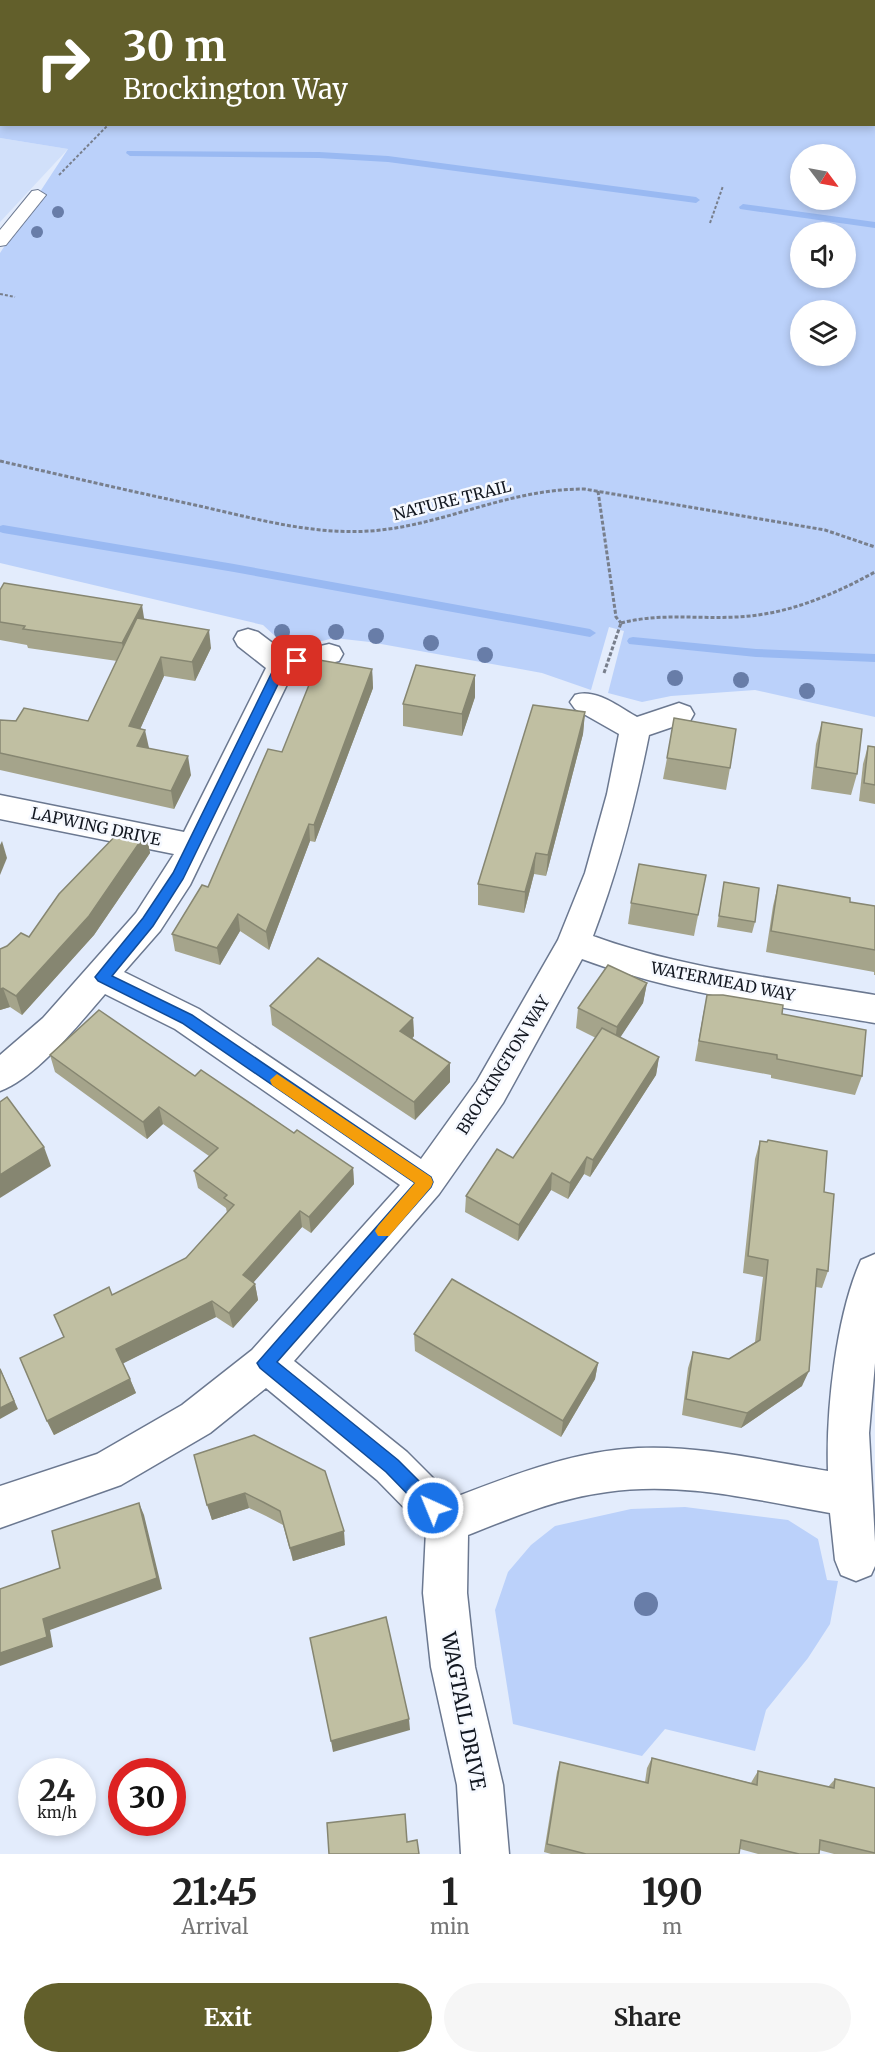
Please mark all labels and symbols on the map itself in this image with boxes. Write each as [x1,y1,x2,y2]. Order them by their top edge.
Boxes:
north arrow [790,144,856,210]
street label: NATURE TRAIL [391,476,513,524]
pin [271,635,322,686]
street label: LAPWING DRIVE [29,802,164,850]
street label: WATERMEAD WAY [648,957,797,1005]
street label: BROCKINGTON WAY [452,992,554,1138]
position arrow [401,1476,465,1540]
street label: WAGTAIL DRIVE [436,1629,492,1792]
speed limit sign: 30 [108,1758,186,1836]

